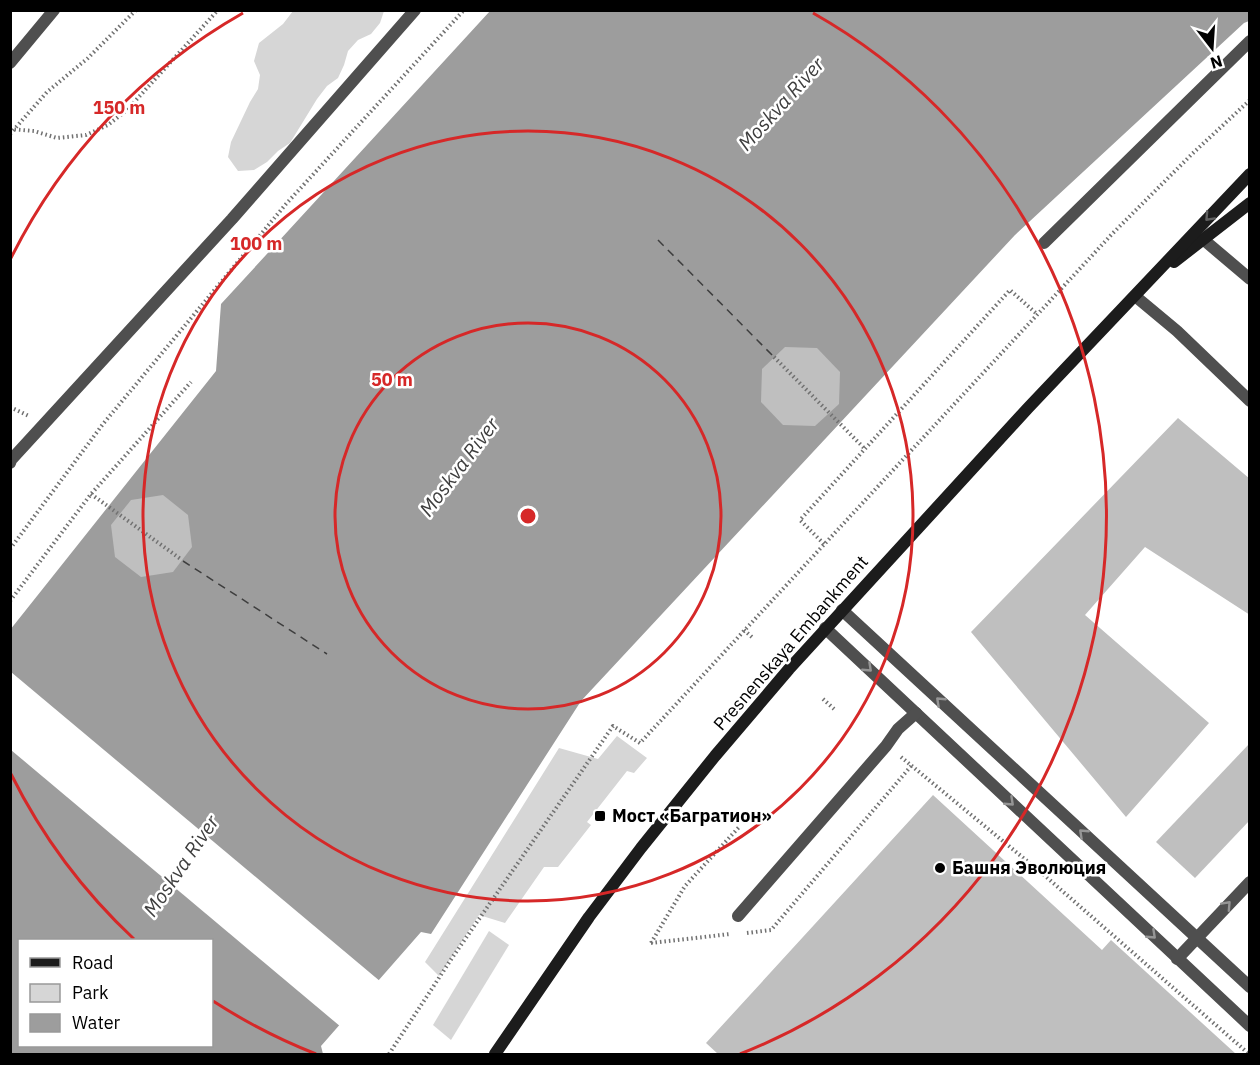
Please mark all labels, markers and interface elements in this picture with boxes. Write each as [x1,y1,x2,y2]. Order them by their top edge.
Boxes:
north arrow [1182,18,1242,78]
water label: Moskva River [731,51,830,156]
text: N [1208,51,1225,74]
text: 150 m [93,96,145,119]
one-way arrow [1205,210,1216,220]
text: 100 m [230,232,282,255]
text: 50 m [371,368,413,391]
water label: Moskva River [413,411,505,522]
centre of rings [518,506,538,526]
street label: Presnenskaya Embankment [708,550,873,735]
one-way arrow [861,661,872,672]
one-way arrow [936,697,947,708]
one-way arrow [1002,794,1013,805]
place label: Мост «Багратион» [612,804,772,827]
water label: Moskva River [137,809,225,922]
marker: Мост «Багратион» [593,809,607,823]
one-way arrow [1080,829,1090,840]
place label: Башня Эволюция [952,856,1106,879]
marker: Башня Эволюция [933,861,947,875]
one-way arrow [1220,901,1231,912]
one-way arrow [1145,928,1155,939]
legend [18,939,213,1047]
text: Road [72,951,113,974]
text: Park [72,981,109,1004]
text: Water [72,1011,121,1034]

